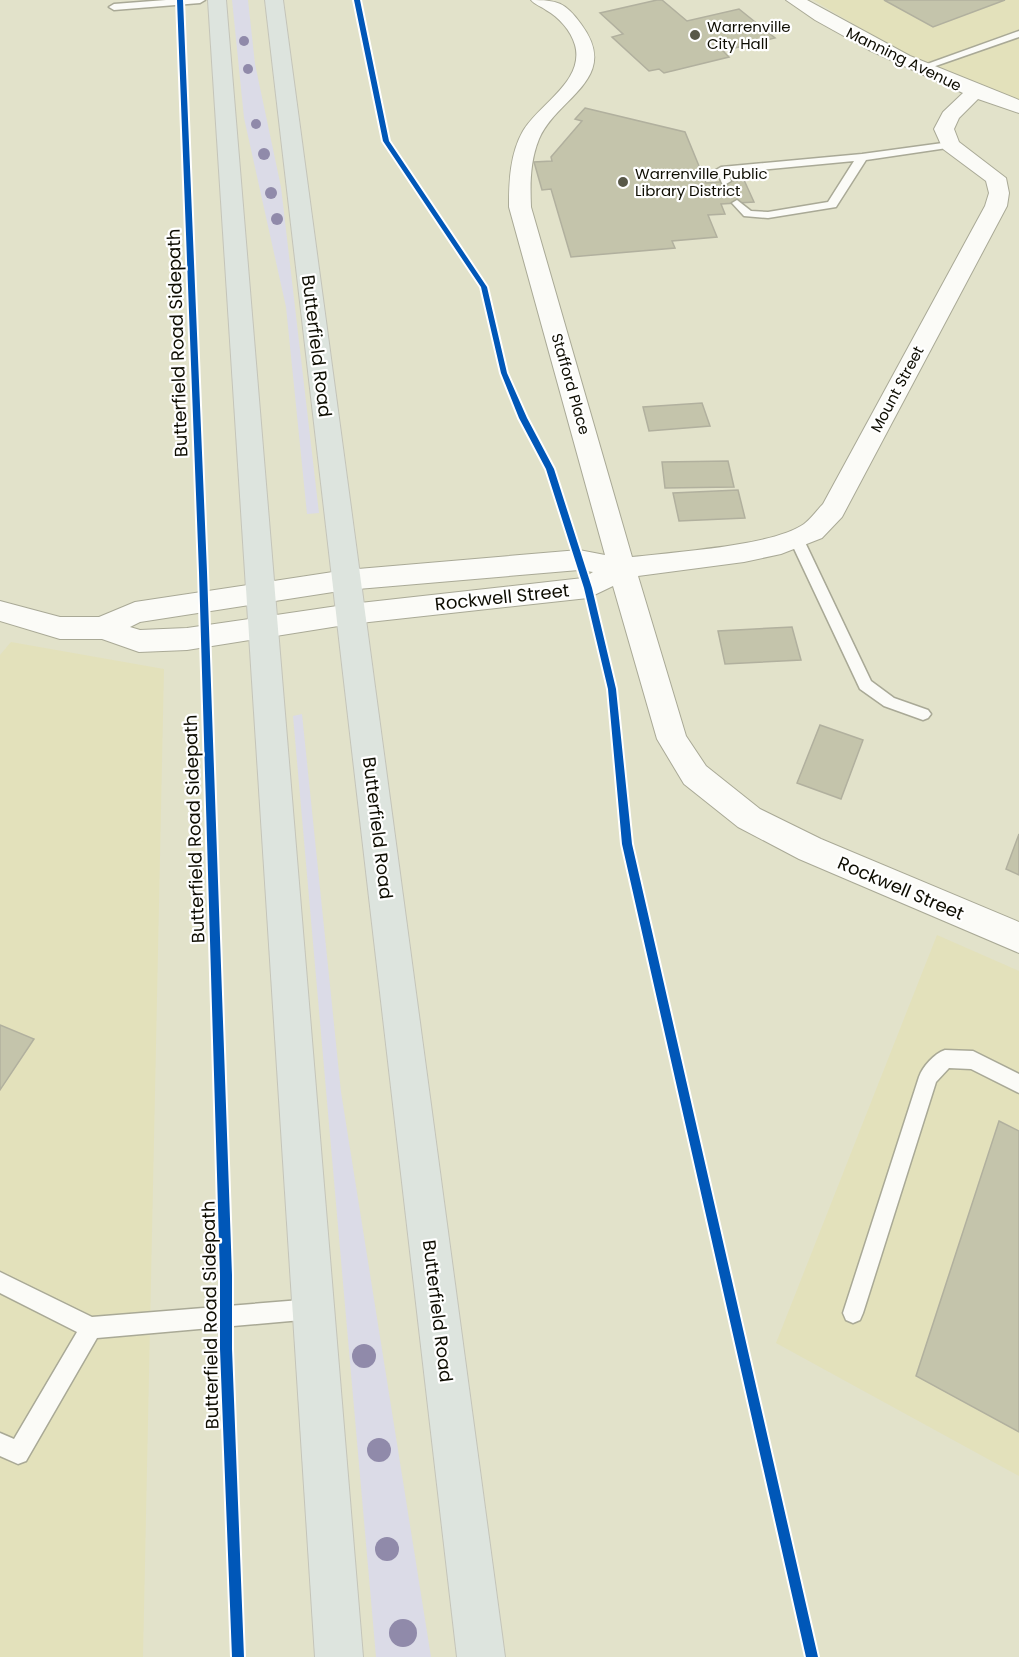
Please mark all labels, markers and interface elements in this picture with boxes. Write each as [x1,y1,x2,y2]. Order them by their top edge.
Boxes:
place label: Warrenville City Hall [707,16,791,54]
street label: Manning Avenue [843,22,965,96]
marker: Warrenville City Hall [688,28,702,42]
place label: Warrenville Public Library District [635,163,768,201]
marker: Warrenville Public Library District [616,175,630,189]
street label: Butterfield Road Sidepath [161,228,193,458]
street label: Butterfield Road [296,273,338,419]
street label: Stafford Place [546,331,596,437]
street label: Mount Street [865,342,929,436]
street label: Rockwell Street [434,578,570,616]
street label: Butterfield Road Sidepath [178,714,210,944]
street label: Butterfield Road [357,755,399,901]
street label: Rockwell Street [834,850,968,926]
street label: Butterfield Road Sidepath [196,1200,224,1430]
street label: Butterfield Road [417,1238,459,1384]

